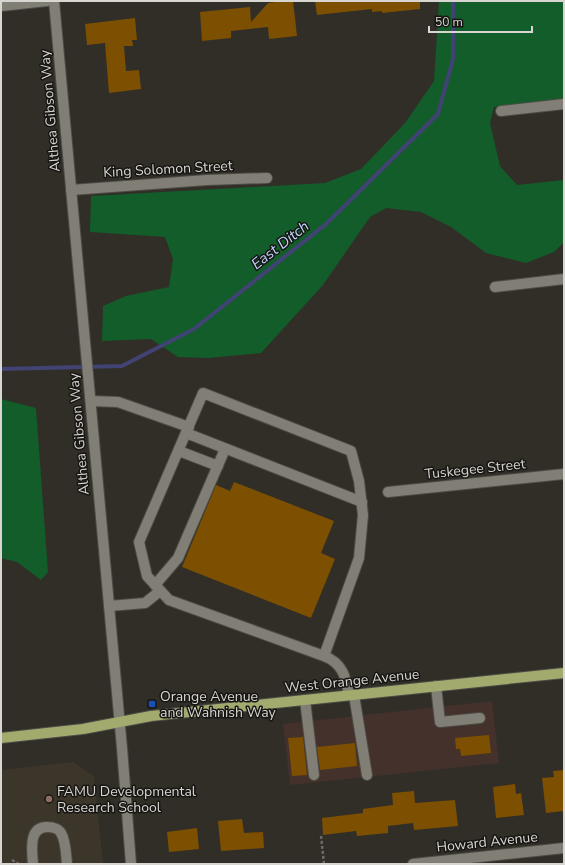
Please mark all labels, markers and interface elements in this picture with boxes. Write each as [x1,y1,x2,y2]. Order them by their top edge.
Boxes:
scale bar [429,8,532,34]
text: 50 m [435,14,463,30]
street label: Althea Gibson Way [35,48,65,173]
street label: King Solomon Street [103,156,233,182]
water label: East Ditch [247,216,313,274]
street label: Althea Gibson Way [64,371,94,496]
street label: Tuskegee Street [424,454,526,484]
street label: West Orange Avenue [284,664,420,698]
place label: Orange Avenue and Wahnish Way [160,687,277,722]
marker: Orange Avenue and Wahnish Way [147,699,157,709]
place label: FAMU Developmental Research School [57,782,197,817]
marker: FAMU Developmental Research School [44,794,54,804]
street label: Howard Avenue [435,827,539,857]

